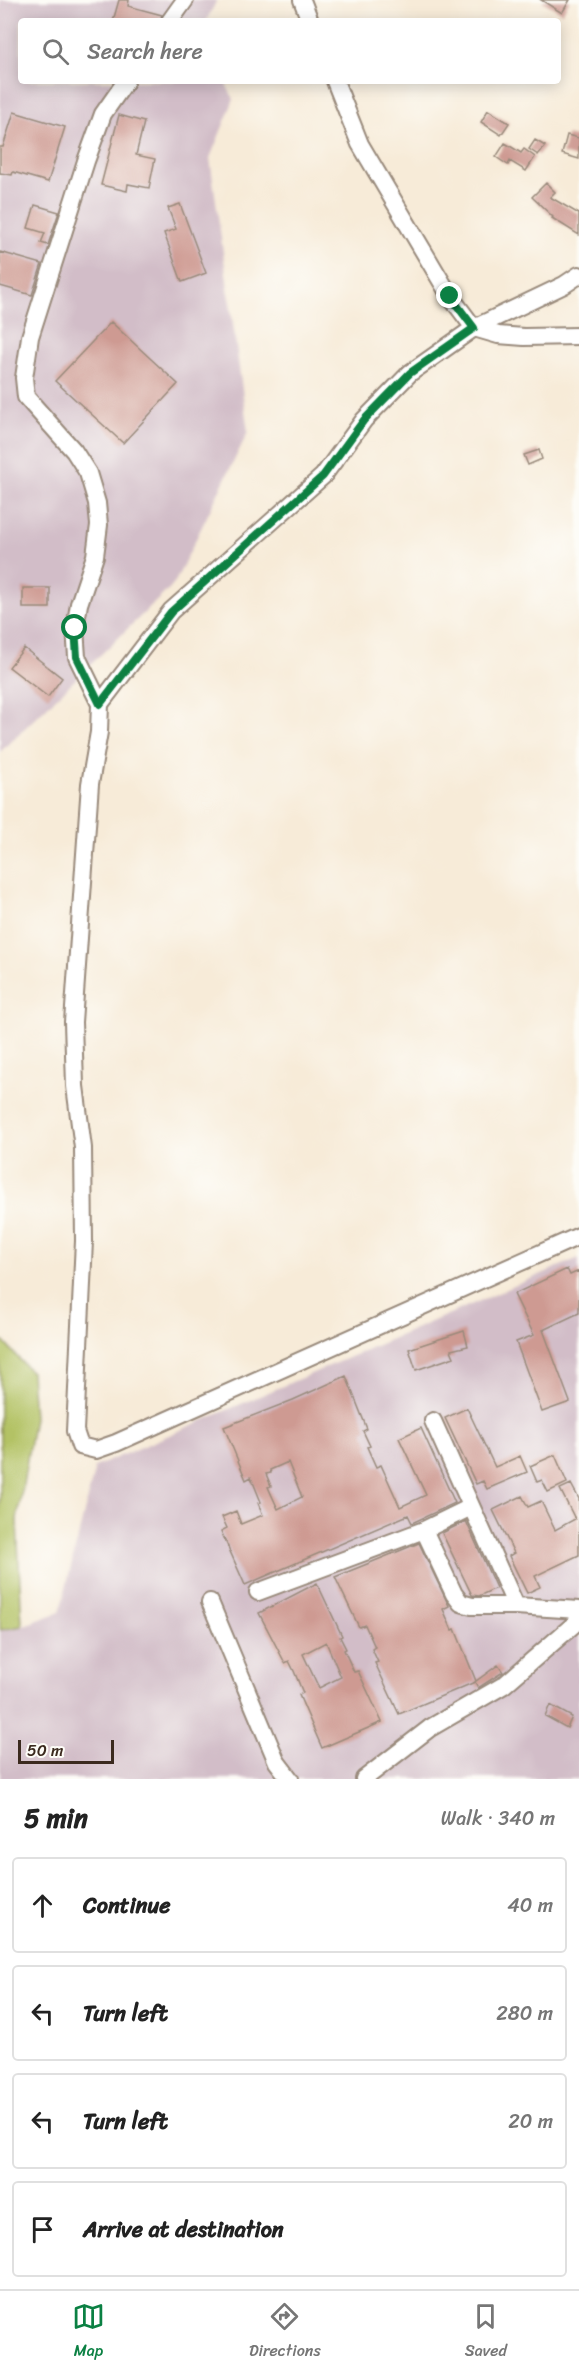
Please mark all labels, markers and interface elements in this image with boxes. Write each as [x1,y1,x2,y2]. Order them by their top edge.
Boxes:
search box [18,18,561,84]
text: Search here [87,32,203,71]
icon: search [39,35,72,68]
route end [436,282,462,308]
route start [61,614,87,640]
text: 50 m [27,1736,63,1765]
scale bar [18,1737,114,1764]
text: 5 min [24,1795,88,1841]
text: Walk · 340 m [441,1801,555,1836]
text: Continue [83,1886,171,1925]
text: 40 m [507,1888,553,1923]
icon: ahead [26,1889,59,1922]
text: Turn left [83,1994,168,2033]
text: 280 m [496,1996,553,2031]
icon: left [26,1997,59,2030]
text: Turn left [83,2102,168,2141]
text: 20 m [508,2104,553,2139]
icon: left [26,2105,59,2138]
text: Arrive at destination [83,2210,284,2249]
icon: arrive [26,2213,59,2246]
tab: Map [72,2300,105,2365]
tab: Directions [249,2300,321,2365]
tab: Saved [465,2300,507,2365]

